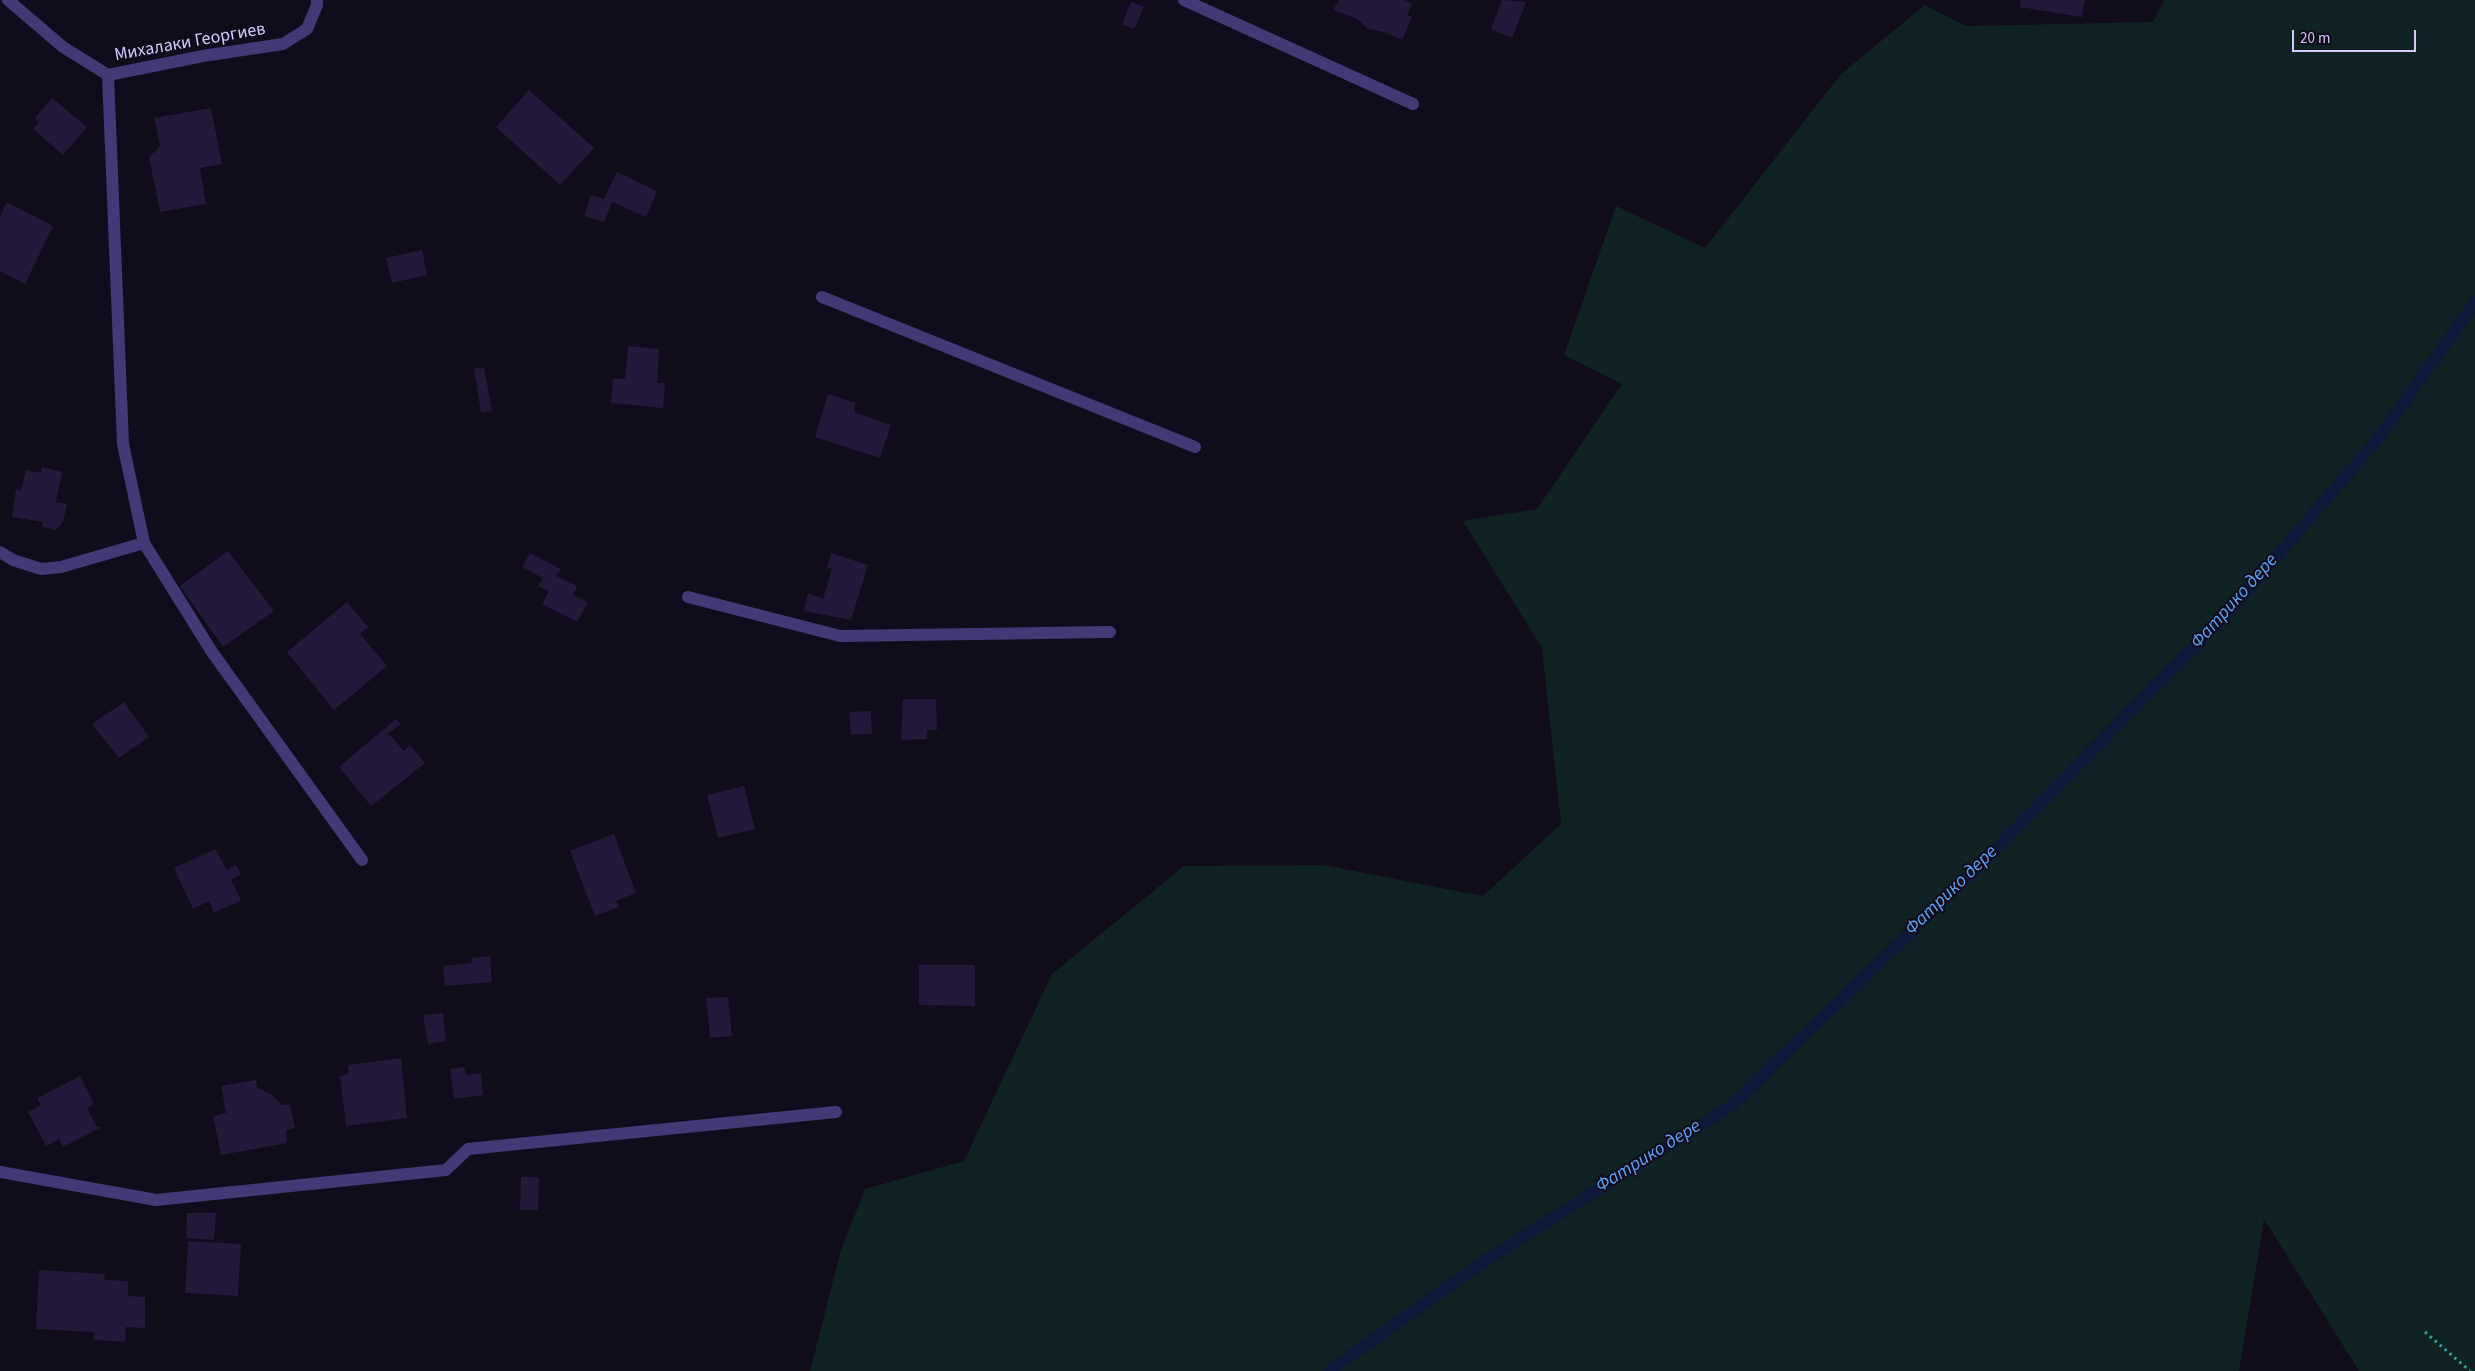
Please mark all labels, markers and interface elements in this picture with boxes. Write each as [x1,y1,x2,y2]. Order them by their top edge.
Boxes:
street label: Михалаки Георгиев [113,19,267,67]
scale bar [2295,20,2419,52]
text: 20 m [2300,28,2330,49]
water label: Фатрико дере [2186,550,2284,654]
water label: Фатрико дере [1901,841,2003,941]
water label: Фатрико дере [1592,1116,1706,1198]

